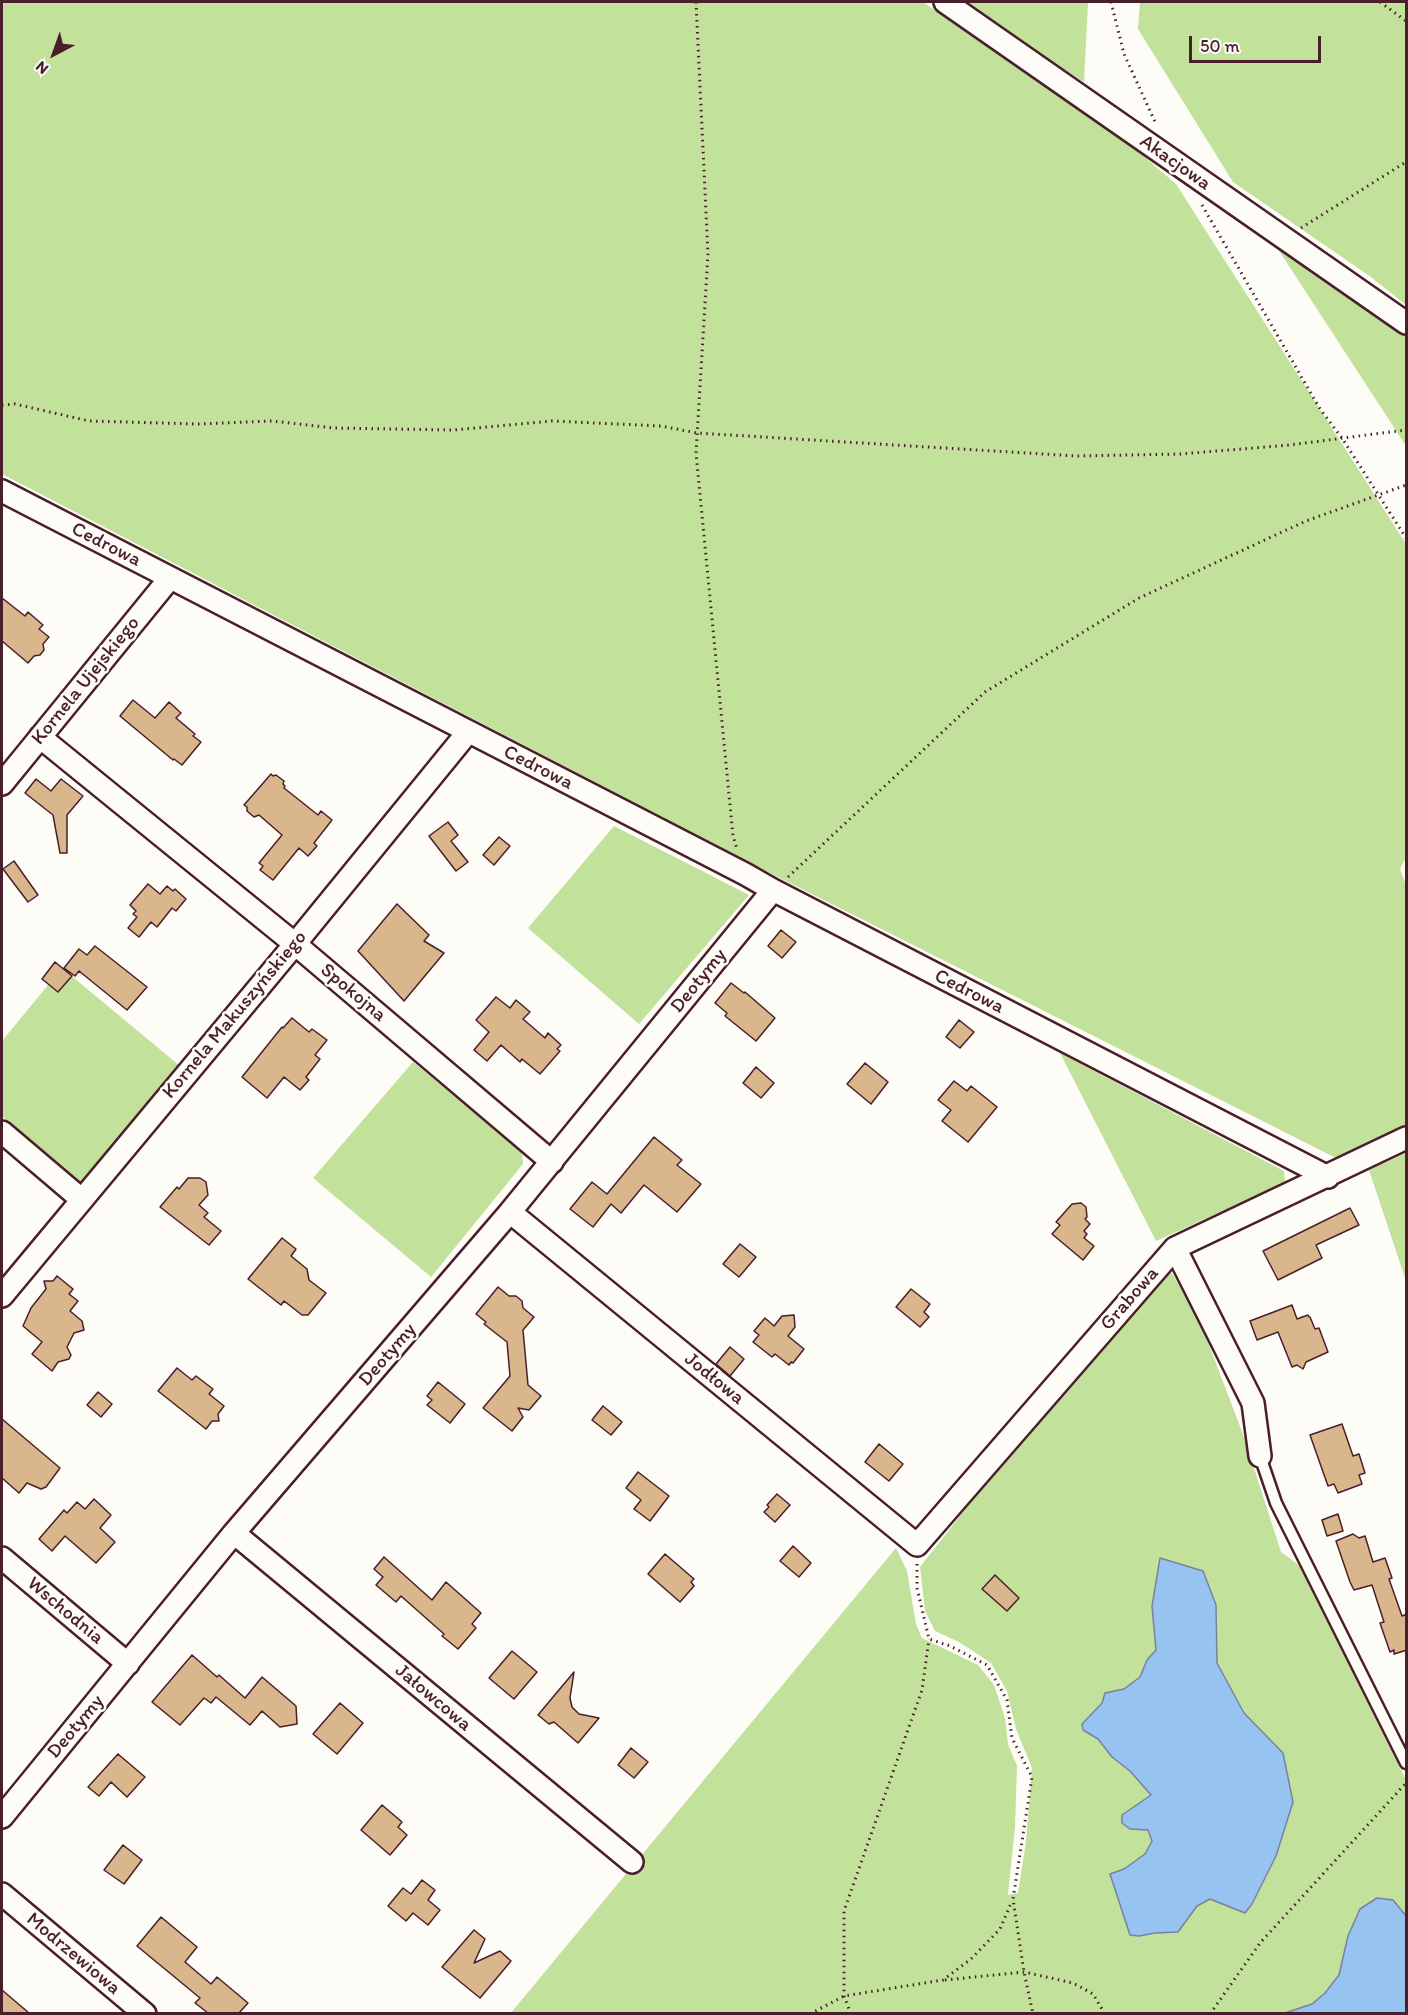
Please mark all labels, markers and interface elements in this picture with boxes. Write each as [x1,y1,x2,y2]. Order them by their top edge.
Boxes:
north arrow [24,24,84,84]
scale bar [1192,24,1324,62]
text: 50 m [1200,35,1240,57]
text: N [32,57,52,79]
street label: Akacjowa [1135,130,1215,196]
street label: Cedrowa [67,517,145,573]
street label: Kornela Ujejskiego [27,612,145,750]
street label: Cedrowa [499,740,577,796]
street label: Kornela Makuszyńskiego [158,926,312,1104]
street label: Deotymy [666,944,732,1018]
street label: Spokojna [315,958,391,1028]
street label: Cedrowa [930,964,1008,1020]
street label: Grabowa [1096,1262,1164,1336]
street label: Deotymy [354,1318,422,1392]
street label: Jodłowa [679,1347,749,1411]
street label: Wschodnia [22,1572,108,1650]
street label: Jałowcowa [390,1659,476,1737]
street label: Deotymy [42,1690,110,1764]
street label: Modrzewiowa [21,1908,125,2000]

